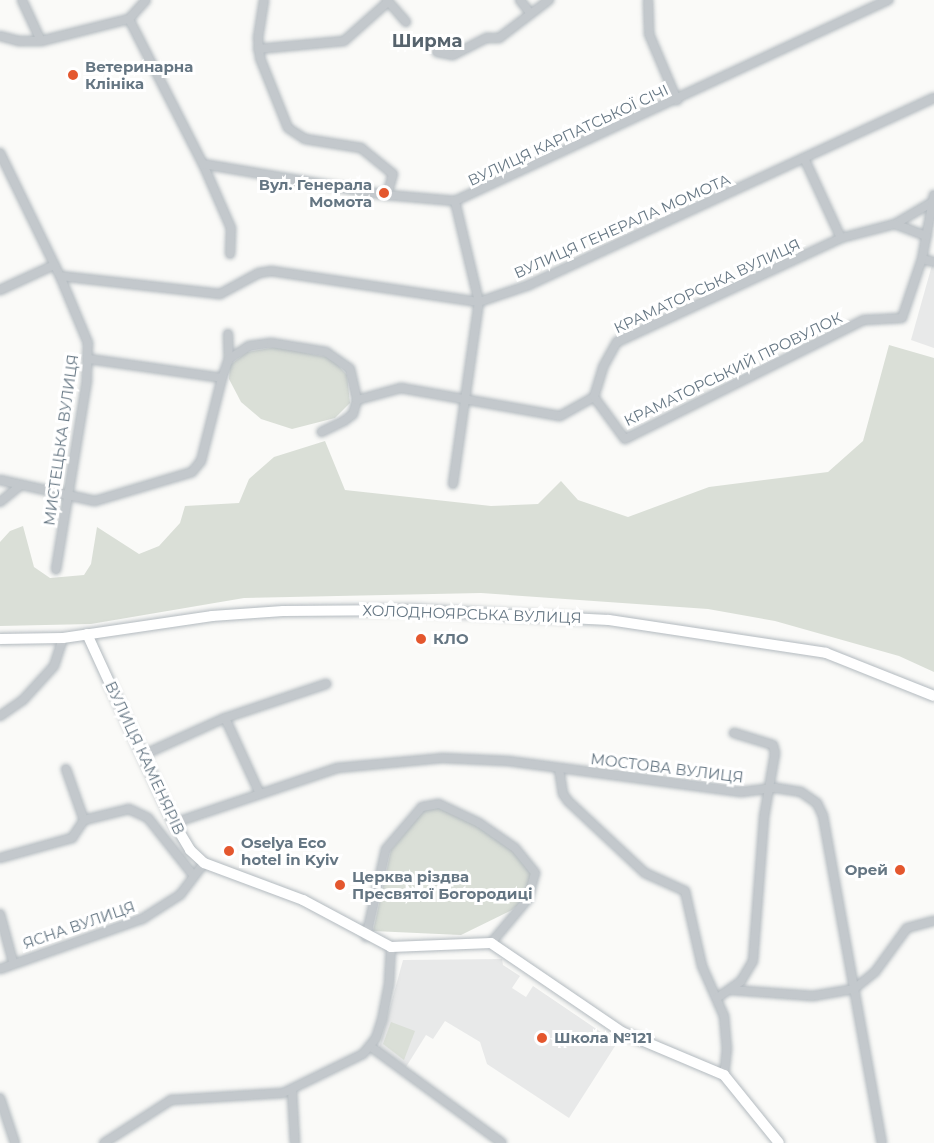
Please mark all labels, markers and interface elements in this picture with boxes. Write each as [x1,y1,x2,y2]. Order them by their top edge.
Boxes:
district label: Ширма [392,30,462,52]
place label: Ветеринарна Клініка [85,57,193,92]
marker: Ветеринарна Клініка [66,68,80,82]
street label: ВУЛИЦЯ КАРПАТСЬКОЇ СІЧІ [465,81,671,189]
street label: ВУЛИЦЯ ГЕНЕРАЛА МОМОТА [511,170,733,282]
place label: Вул. Генерала Момота [259,175,372,210]
marker: Вул. Генерала Момота [377,186,391,200]
street label: КРАМАТОРСЬКА ВУЛИЦЯ [611,235,803,337]
street label: КРАМАТОРСЬКИЙ ПРОВУЛОК [621,308,845,430]
street label: МИСТЕЦЬКА ВУЛИЦЯ [40,353,82,527]
street label: ХОЛОДНОЯРСЬКА ВУЛИЦЯ [362,601,582,627]
place label: КЛО [433,630,469,648]
marker: КЛО [414,632,428,646]
street label: ВУЛИЦЯ КАМЕНЯРІВ [101,678,189,838]
street label: МОСТОВА ВУЛИЦЯ [590,750,744,786]
place label: Oselya Eco hotel in Kyiv [241,833,338,868]
marker: Oselya Eco hotel in Kyiv [222,844,236,858]
place label: Орей [845,861,888,879]
marker: Орей [893,863,907,877]
place label: Церква різдва Пресвятої Богородиці [352,867,533,902]
marker: Церква різдва Пресвятої Богородиці [333,878,347,892]
street label: ЯСНА ВУЛИЦЯ [20,897,138,953]
place label: Школа №121 [554,1029,652,1047]
marker: Школа №121 [535,1031,549,1045]

